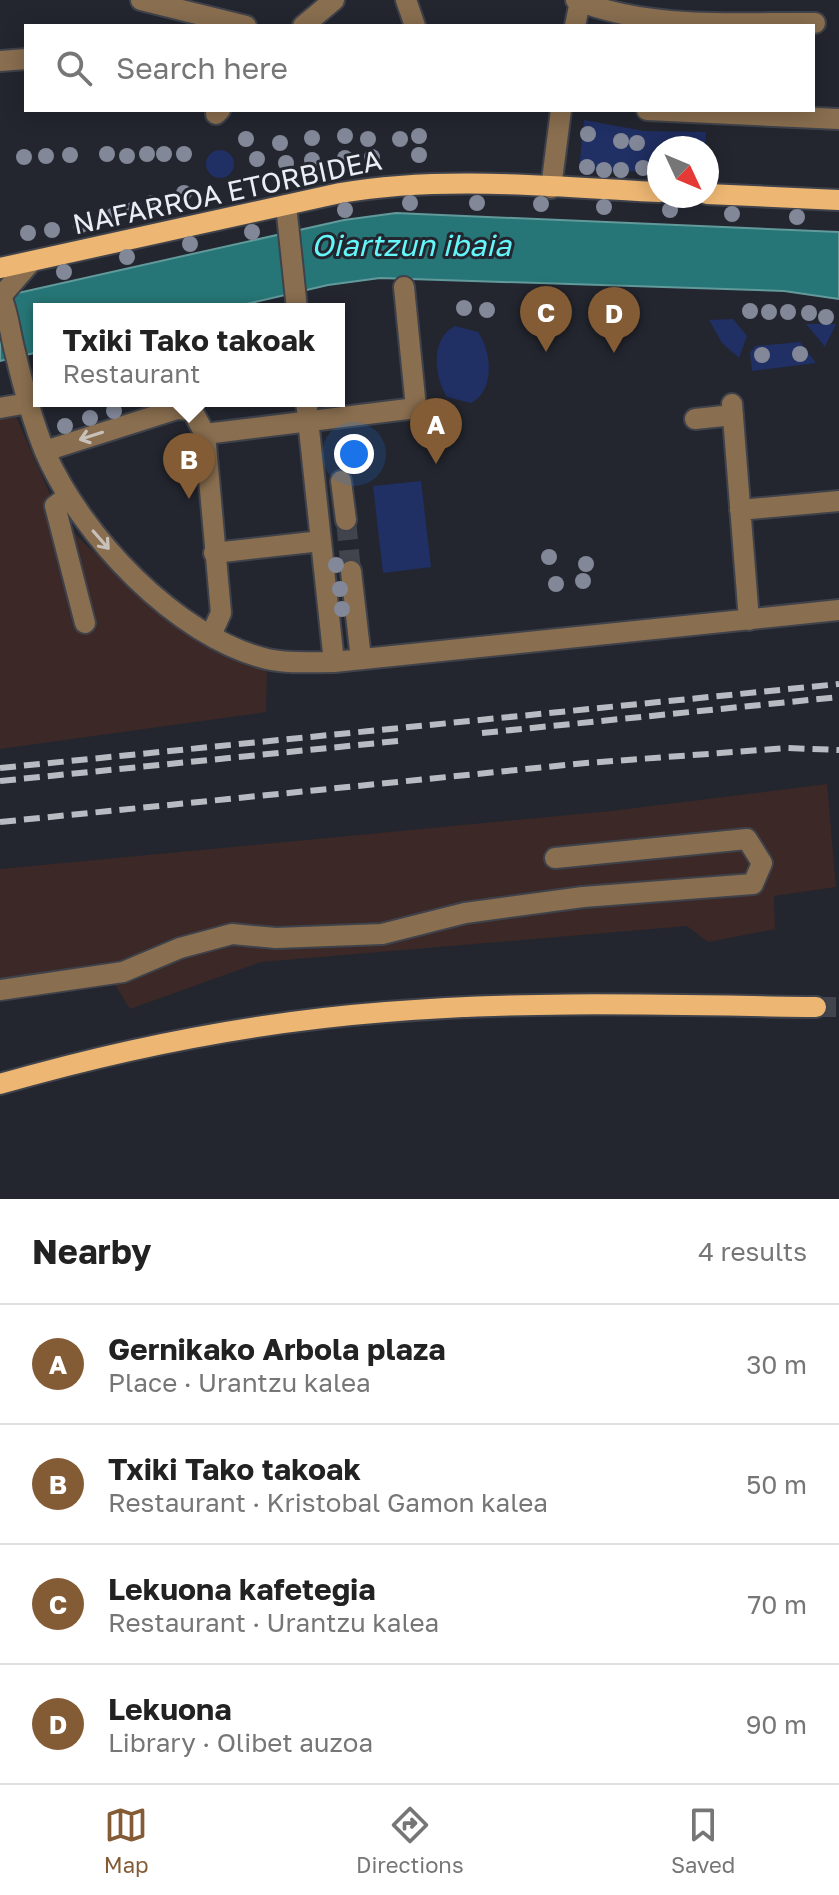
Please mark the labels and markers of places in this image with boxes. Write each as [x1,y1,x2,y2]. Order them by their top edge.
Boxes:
pin: C [520,286,572,352]
pin: D [588,287,640,353]
pin: A [410,398,462,464]
pin: B [163,433,215,499]

